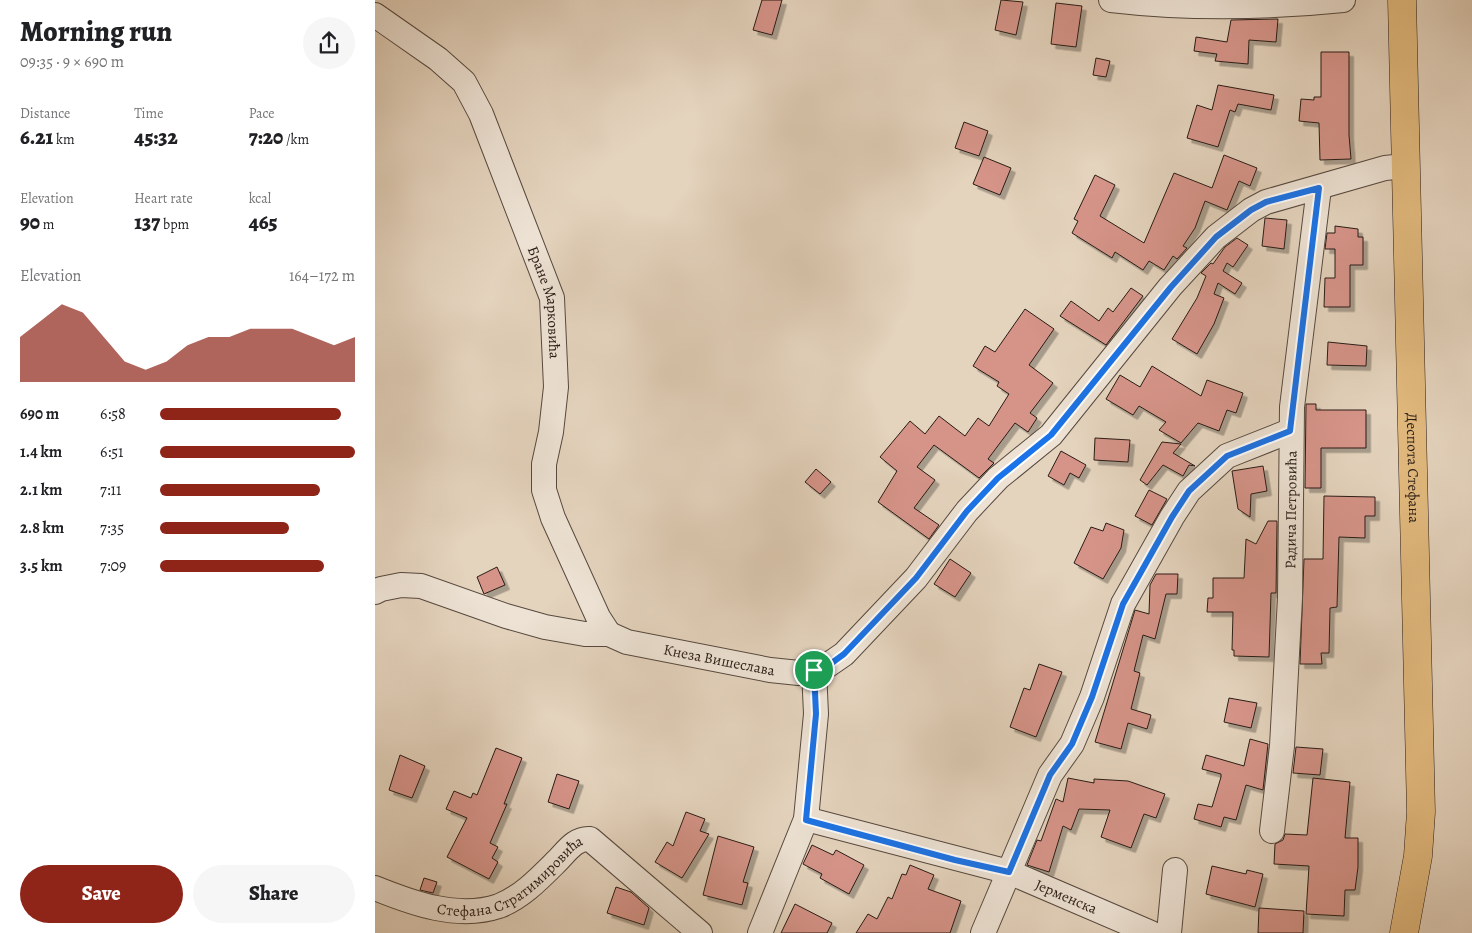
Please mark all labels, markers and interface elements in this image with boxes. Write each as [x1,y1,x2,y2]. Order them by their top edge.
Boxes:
text: Morning run [20,13,172,51]
button: share [303,17,355,69]
text: 09:35 · 9 × 690 m [20,51,124,73]
text: Distance [20,104,70,123]
text: Time [134,104,163,123]
text: Pace [249,104,275,123]
text: 6.21 [20,123,53,151]
text: 45:32 [134,123,178,151]
text: 7:20 [249,123,283,151]
text: km [53,130,75,149]
text: /km [283,130,309,149]
text: Elevation [20,189,74,208]
text: Heart rate [134,189,193,208]
text: kcal [249,189,271,208]
text: 90 [20,208,40,236]
text: 137 [134,208,160,236]
text: 465 [249,208,278,236]
text: m [40,215,54,234]
text: bpm [160,215,189,234]
street label: Бране Марковића [523,243,565,359]
text: Elevation [20,265,81,287]
text: 164–172 m [289,265,355,287]
text: 690 m [20,403,59,425]
text: 6:58 [100,403,126,425]
street label: Деспота Стефана [1402,413,1424,523]
text: 1.4 km [20,441,62,463]
text: 6:51 [100,441,124,463]
street label: Радича Петровића [1280,450,1302,569]
text: 2.1 km [20,479,62,501]
text: 7:11 [100,479,121,501]
text: 2.8 km [20,517,64,539]
text: 7:35 [100,517,124,539]
text: 3.5 km [20,555,63,577]
text: 7:09 [100,555,126,577]
street label: Кнеза Вишеслава [662,639,776,680]
pin [793,649,835,691]
icon: arrive [800,656,828,684]
street label: Стефана Стратимировића [435,831,586,921]
button: Save [20,865,183,923]
button: Share [193,865,355,923]
street label: Јерменска [1032,874,1100,919]

